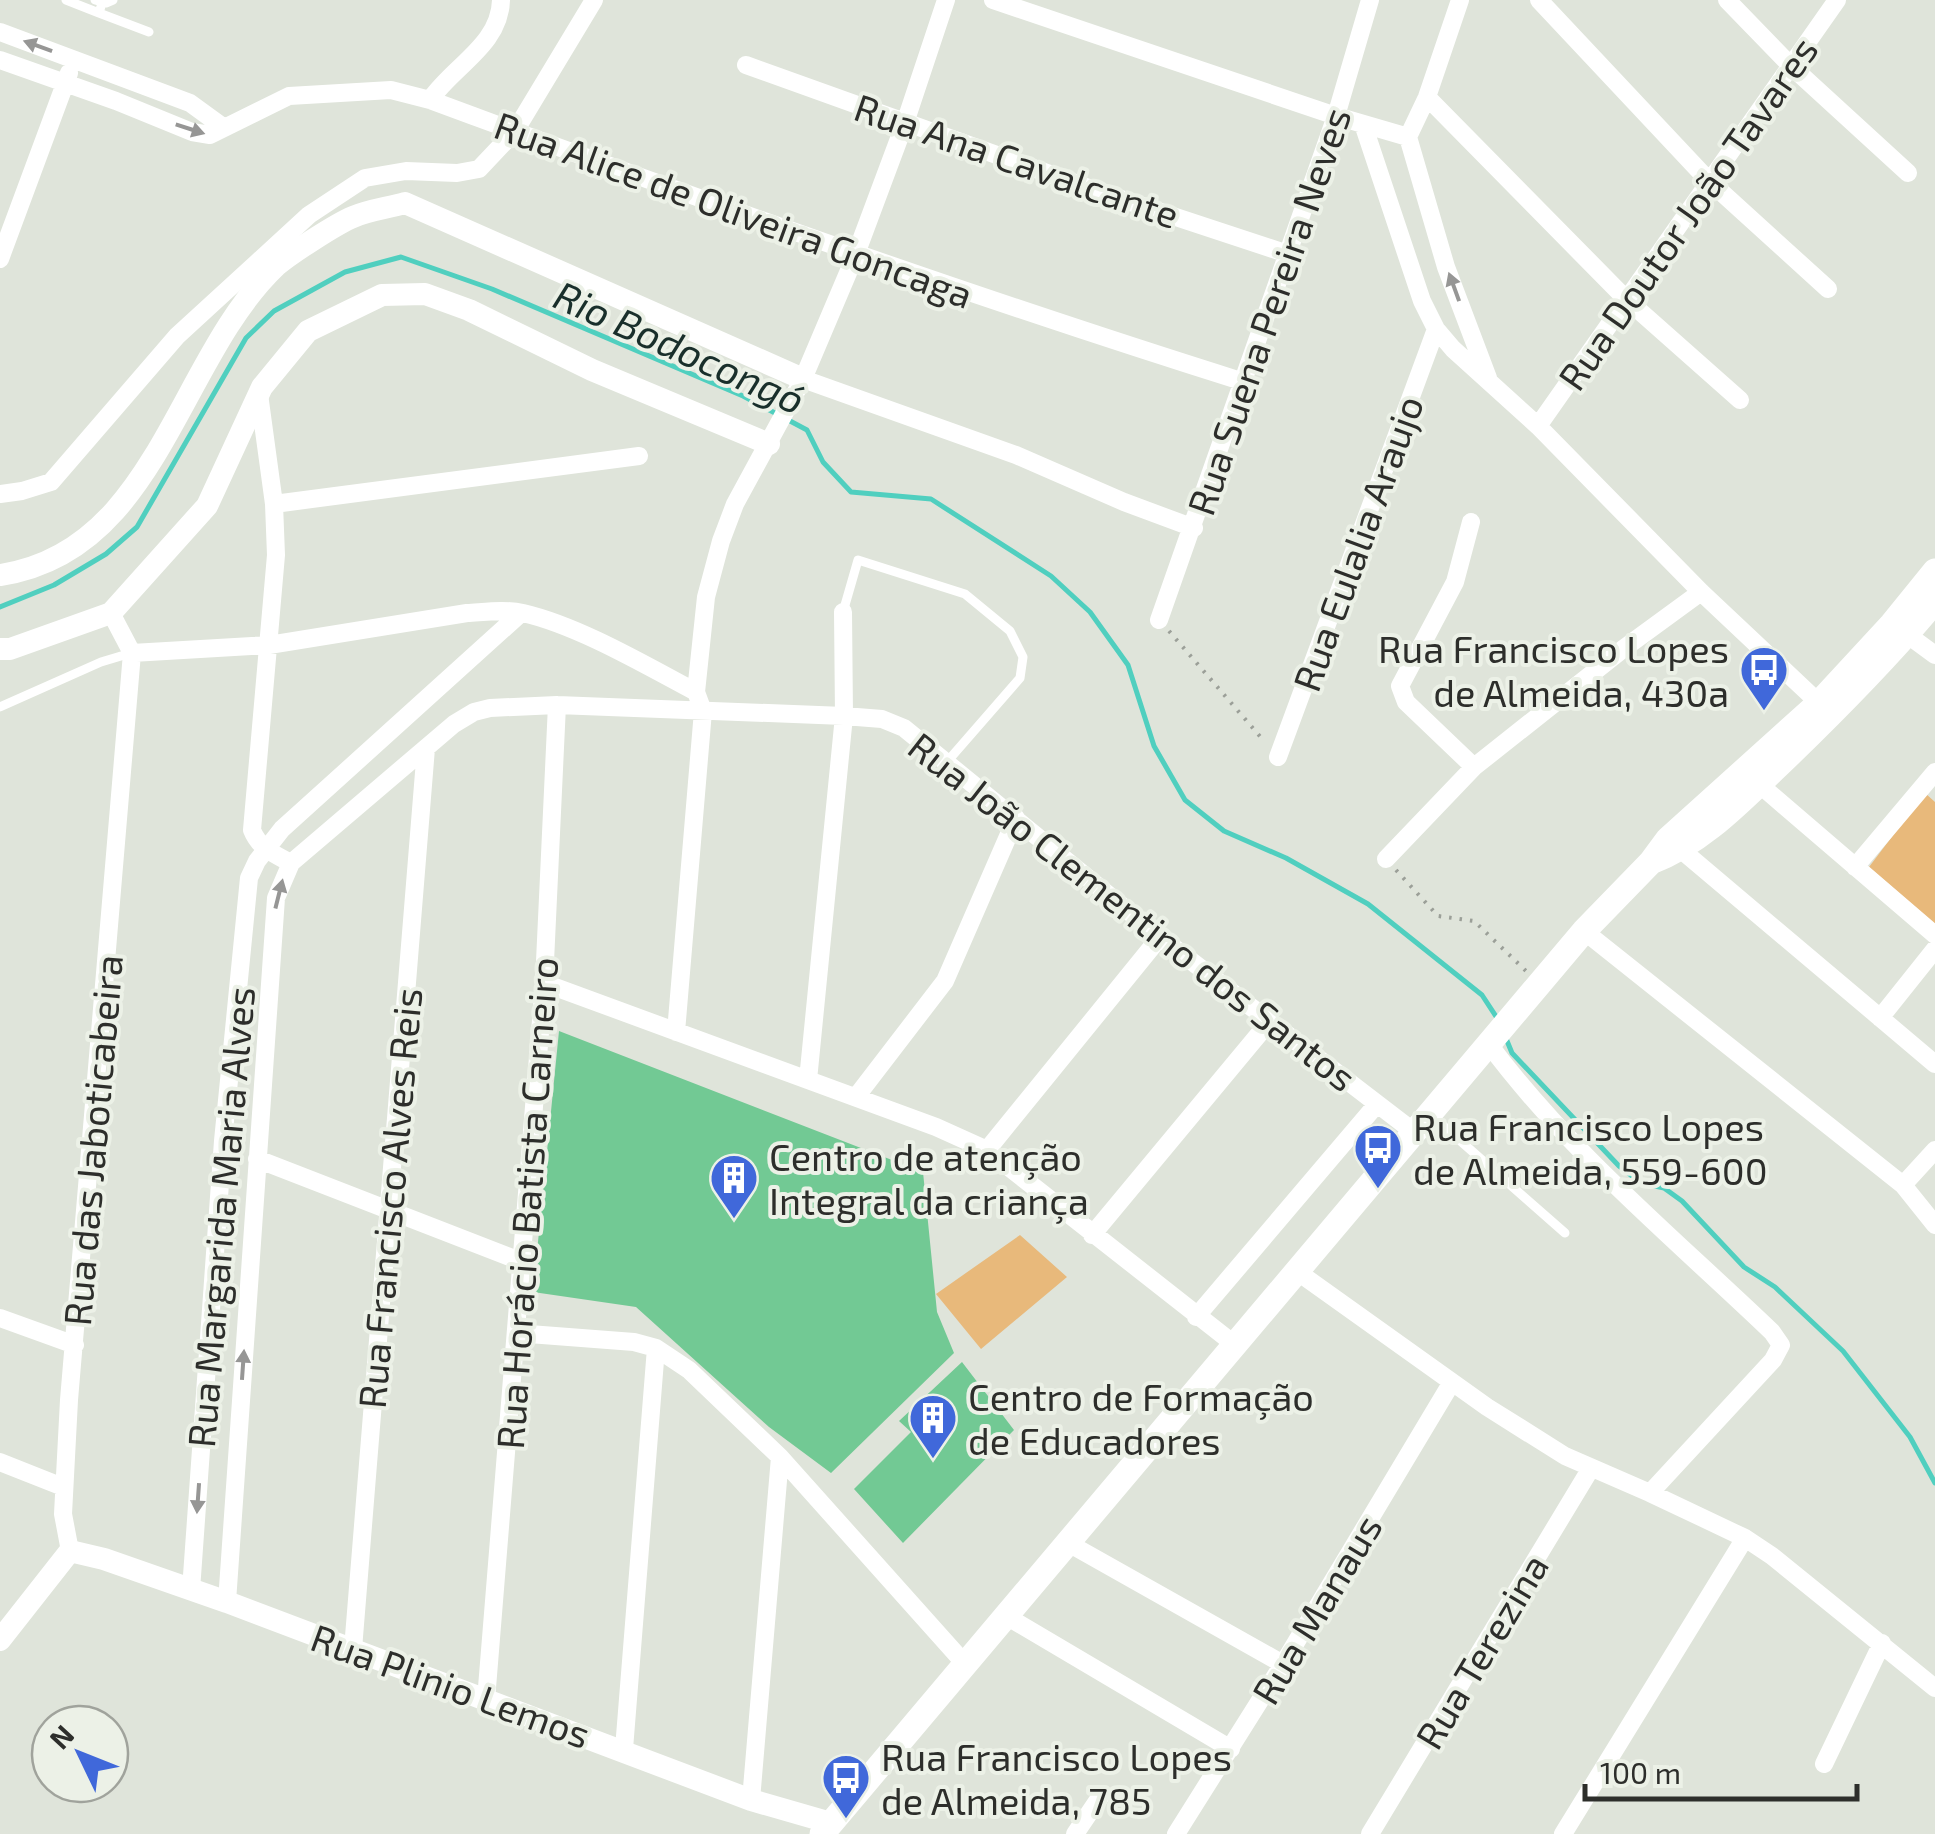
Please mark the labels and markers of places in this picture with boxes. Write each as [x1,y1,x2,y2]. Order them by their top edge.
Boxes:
place label: Rua Francisco Lopes de Almeida, 430a [1378,625,1729,715]
bus stop icon: Rua Francisco Lopes de Almeida, 430a [1738,644,1790,712]
place label: Rua Francisco Lopes de Almeida, 559-600 [1413,1103,1768,1193]
bus stop icon: Rua Francisco Lopes de Almeida, 559-600 [1352,1122,1404,1190]
place label: Centro de atenção Integral da criança [769,1133,1089,1224]
building icon: Centro de atenção Integral da criança [708,1152,760,1220]
place label: Centro de Formação de Educadores [968,1373,1314,1463]
building icon: Centro de Formação de Educadores [907,1392,959,1460]
place label: Rua Francisco Lopes de Almeida, 785 [881,1733,1232,1823]
bus stop icon: Rua Francisco Lopes de Almeida, 785 [820,1752,872,1820]

